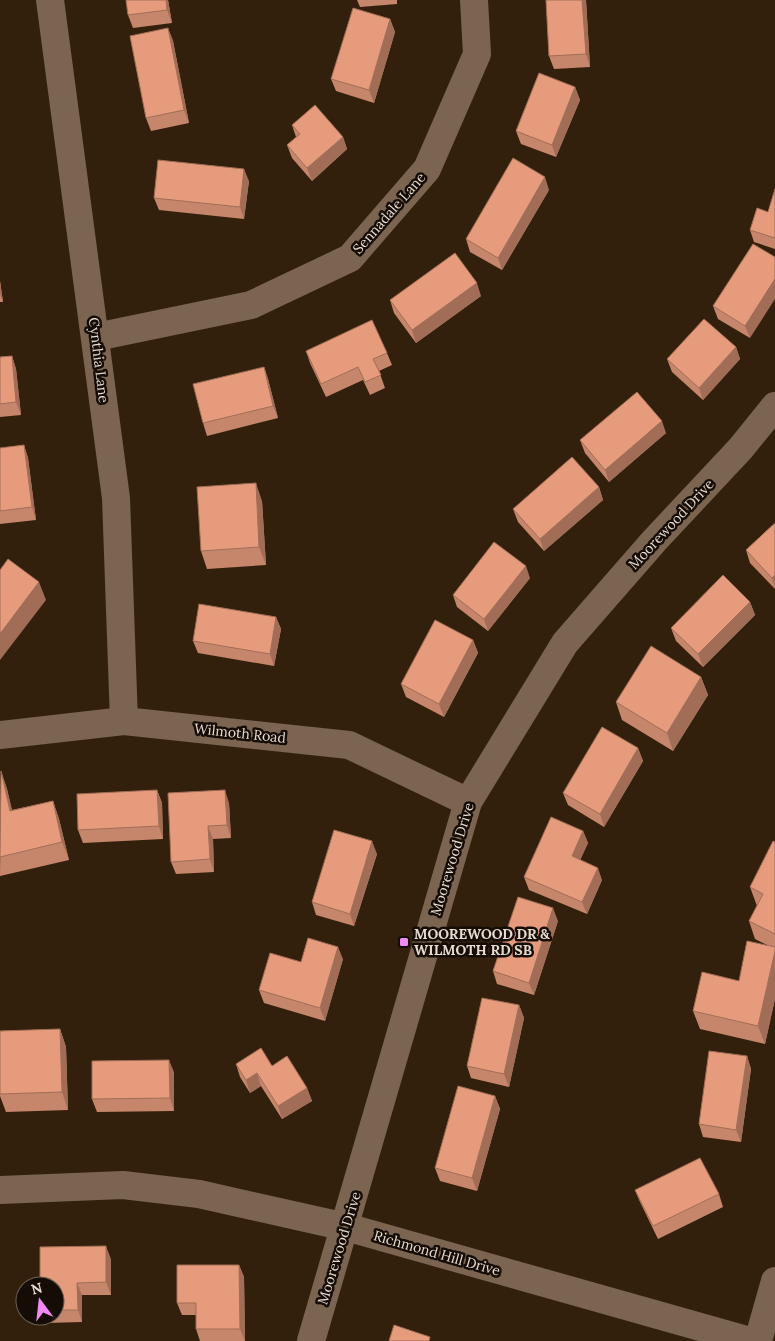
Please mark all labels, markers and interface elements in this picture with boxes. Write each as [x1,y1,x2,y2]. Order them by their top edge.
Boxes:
street label: Sennadale Lane [349,168,430,257]
street label: Cynthia Lane [85,316,113,404]
street label: Moorewood Drive [624,475,718,573]
street label: Wilmoth Road [193,719,287,747]
street label: Moorewood Drive [426,800,478,918]
place label: MOOREWOOD DR & WILMOTH RD SB [414,925,550,959]
marker: MOOREWOOD DR & WILMOTH RD SB [398,936,410,948]
street label: Moorewood Drive [313,1189,365,1307]
street label: Richmond Hill Drive [372,1226,503,1280]
north arrow [15,1276,65,1326]
text: N [29,1278,44,1299]

